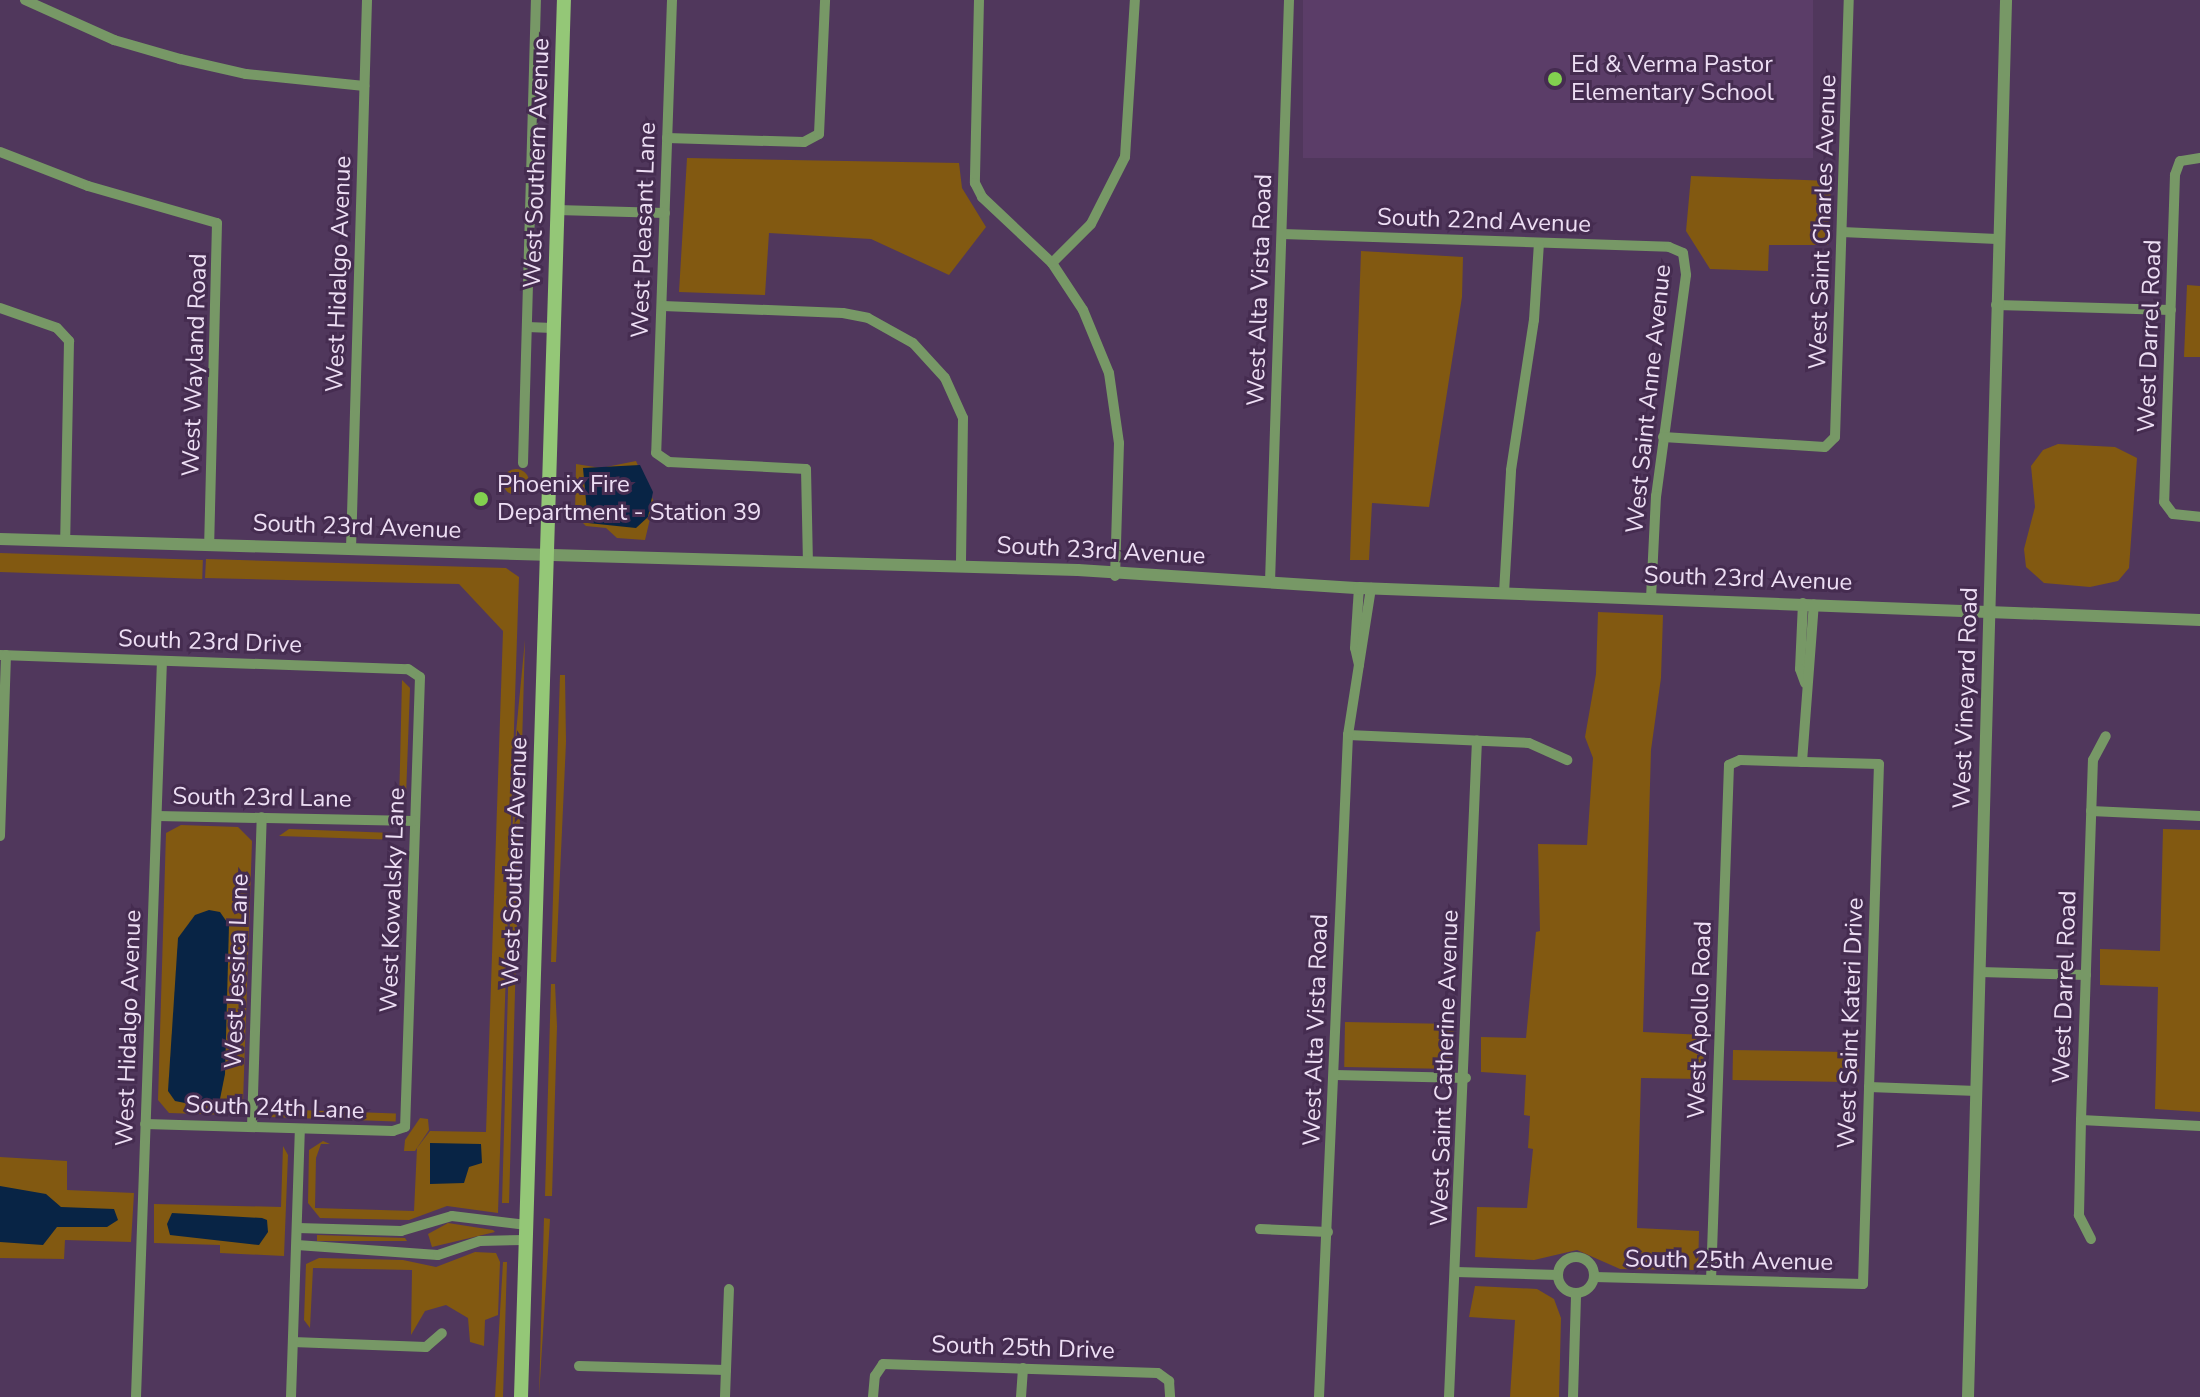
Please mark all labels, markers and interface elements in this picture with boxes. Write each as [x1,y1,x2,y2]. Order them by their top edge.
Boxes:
street label: West Southern Avenue [518,37,556,289]
place label: Ed & Verma Pastor Elementary School [1571,51,1774,107]
marker: Ed & Verma Pastor Elementary School [1546,70,1564,88]
street label: West Saint Charles Avenue [1803,74,1843,370]
street label: West Pleasant Lane [626,122,662,338]
street label: West Hidalgo Avenue [320,155,358,393]
street label: West Alta Vista Road [1242,174,1278,406]
street label: South 22nd Avenue [1377,203,1591,239]
street label: West Darrel Road [2132,239,2168,433]
street label: West Wayland Road [177,253,213,477]
street label: West Saint Anne Avenue [1621,263,1677,535]
place label: Phoenix Fire Department - Station 39 [497,471,762,527]
marker: Phoenix Fire Department - Station 39 [472,490,490,508]
street label: South 23rd Avenue [252,509,462,545]
street label: South 23rd Avenue [996,531,1206,571]
street label: South 23rd Avenue [1643,561,1853,597]
street label: West Vineyard Road [1948,587,1984,809]
street label: South 23rd Drive [118,624,302,660]
street label: West Southern Avenue [496,736,534,988]
street label: South 23rd Lane [172,782,352,814]
street label: West Kowalsky Lane [375,787,411,1013]
street label: West Jessica Lane [219,873,255,1069]
street label: West Darrel Road [2047,890,2083,1084]
street label: West Saint Kateri Drive [1832,897,1870,1149]
street label: West Hidalgo Avenue [110,909,148,1147]
street label: West Saint Catherine Avenue [1425,909,1465,1227]
street label: West Alta Vista Road [1298,914,1334,1146]
street label: West Apollo Road [1682,921,1718,1119]
street label: South 24th Lane [185,1090,365,1126]
street label: South 25th Avenue [1625,1245,1833,1277]
street label: South 25th Drive [931,1330,1115,1366]

